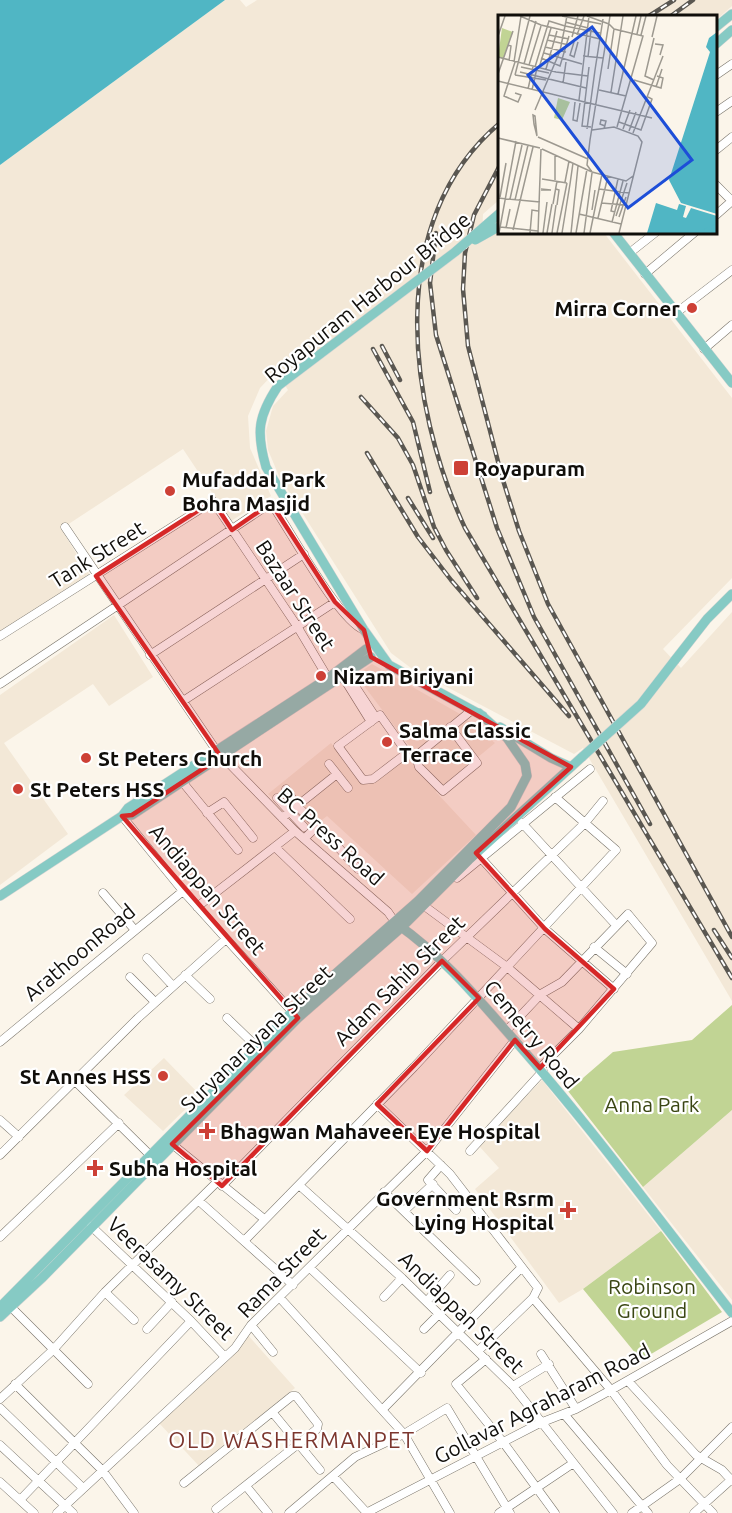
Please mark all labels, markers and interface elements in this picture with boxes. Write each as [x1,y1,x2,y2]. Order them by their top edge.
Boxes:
inset map [498,15,717,234]
street label: Royapuram Harbour Bridge [260,207,474,387]
place label: Mirra Corner [554,296,680,320]
marker: Mirra Corner [685,301,699,315]
place label: Royapuram [474,456,585,480]
marker: Royapuram [452,459,470,477]
place label: Mufaddal Park Bohra Masjid [182,467,326,515]
marker: Mufaddal Park Bohra Masjid [163,484,177,498]
street label: Tank Street [45,515,149,593]
street label: Bazaar Street [251,535,341,655]
place label: Nizam Biriyani [333,664,474,688]
marker: Nizam Biriyani [314,669,328,683]
place label: Salma Classic Terrace [399,718,531,766]
marker: Salma Classic Terrace [380,735,394,749]
place label: St Peters Church [98,746,262,770]
marker: St Peters Church [79,751,93,765]
place label: St Peters HSS [30,777,164,801]
marker: St Peters HSS [11,782,25,796]
street label: BC Press Road [273,782,389,890]
street label: Andiappan Street [145,819,271,959]
street label: ArathoonRoad [19,899,139,1005]
street label: Adam Sahib Street [329,910,469,1050]
street label: Suryanarayana Street [175,960,337,1116]
street label: Cemetry Road [480,975,584,1093]
place label: St Annes HSS [20,1064,151,1088]
marker: St Annes HSS [156,1069,170,1083]
park label: Anna Park [605,1092,700,1116]
place label: Bhagwan Mahaveer Eye Hospital [220,1119,540,1143]
marker: Bhagwan Mahaveer Eye Hospital [198,1122,216,1140]
place label: Subha Hospital [109,1156,257,1180]
marker: Subha Hospital [86,1159,104,1177]
place label: Government Rsrm Lying Hospital [376,1186,554,1234]
marker: Government Rsrm Lying Hospital [559,1201,577,1219]
street label: Veerasamy Street [103,1212,239,1344]
street label: Rama Street [232,1222,330,1322]
street label: Andiappan Street [394,1246,530,1378]
park label: Robinson Ground [608,1274,696,1322]
street label: Gollavar Agraharam Road [430,1338,654,1468]
district label: OLD WASHERMANPET [168,1427,416,1452]

